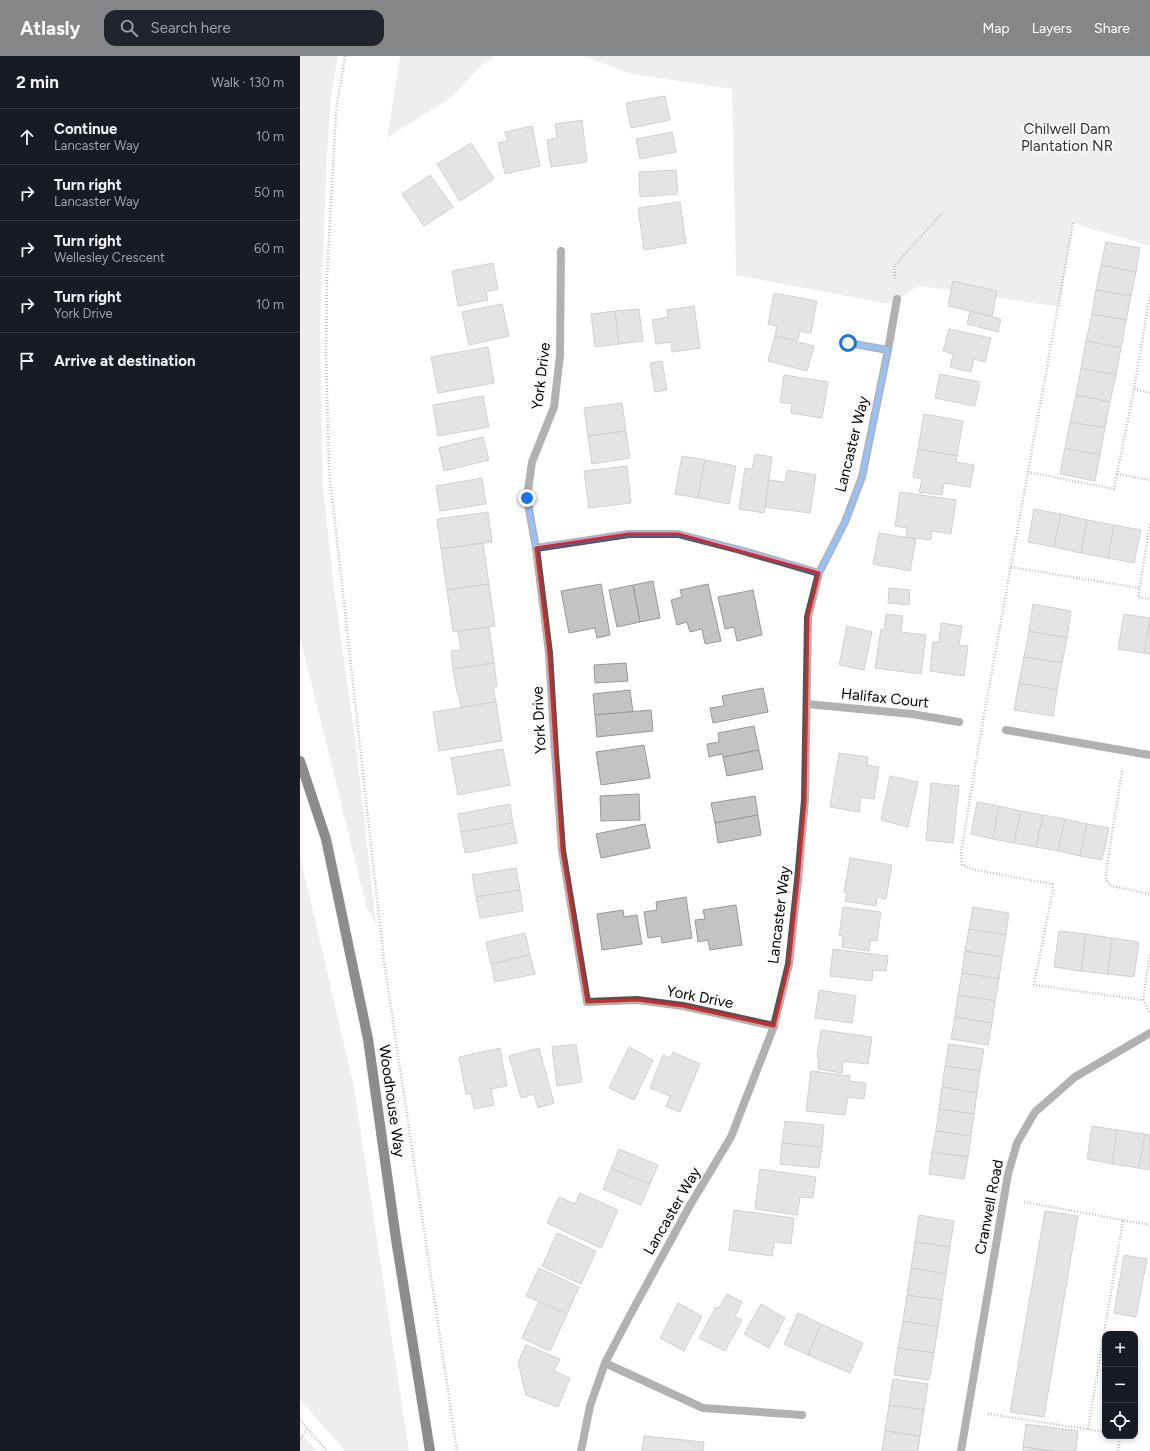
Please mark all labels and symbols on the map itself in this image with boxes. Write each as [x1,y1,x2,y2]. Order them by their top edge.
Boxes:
park label: Chilwell Dam Plantation NR [1021,120,1113,155]
route start [839,334,857,352]
street label: York Drive [528,341,554,411]
street label: Lancaster Way [831,394,873,494]
route end [518,489,536,507]
street label: Halifax Court [840,684,930,712]
street label: York Drive [528,686,550,754]
street label: Lancaster Way [764,865,794,965]
street label: York Drive [665,982,735,1012]
street label: Woodhouse Way [375,1044,409,1159]
street label: Cranwell Road [971,1158,1007,1256]
street label: Lancaster Way [640,1164,704,1258]

